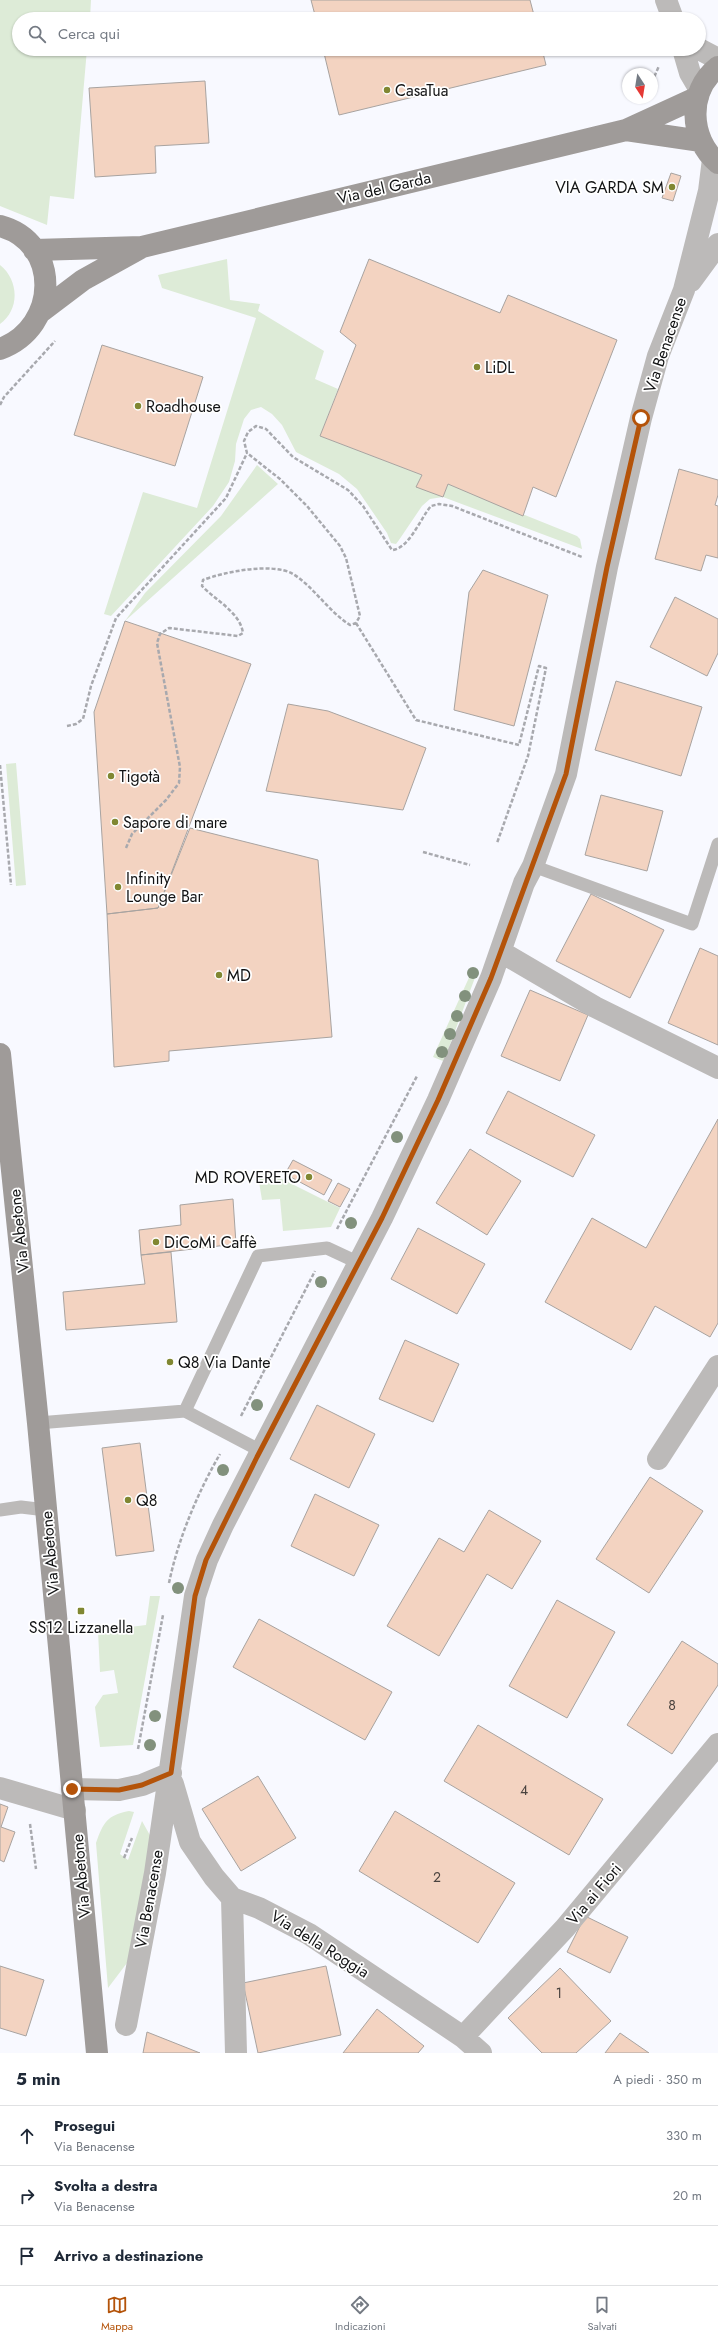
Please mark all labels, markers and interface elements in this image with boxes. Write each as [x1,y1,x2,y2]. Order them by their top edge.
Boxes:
search box [12,12,706,56]
icon: search [26,23,48,45]
text: Cerca qui [58,23,120,45]
north arrow [622,68,658,104]
place label: CasaTua [395,79,448,102]
marker: CasaTua [382,85,392,95]
street label: Via del Garda [335,166,433,210]
place label: VIA GARDA SM [555,176,664,199]
marker: VIA GARDA SM [667,182,677,192]
street label: Via Benacense [638,294,692,396]
place label: LiDL [485,356,515,379]
marker: LiDL [472,362,482,372]
place label: Roadhouse [146,395,221,418]
marker: Roadhouse [133,401,143,411]
route start [632,409,650,427]
place label: Tigotà [119,765,160,788]
marker: Tigotà [106,771,116,781]
place label: Sapore di mare [123,811,227,834]
marker: Sapore di mare [110,817,120,827]
place label: Infinity Lounge Bar [126,867,204,908]
marker: Infinity Lounge Bar [113,882,123,892]
place label: MD [227,964,251,987]
marker: MD [214,970,224,980]
place label: MD ROVERETO [195,1166,301,1189]
marker: MD ROVERETO [304,1172,314,1182]
street label: Via Abetone [3,1188,35,1274]
place label: DiCoMi Caffè [164,1231,257,1254]
marker: DiCoMi Caffè [151,1237,161,1247]
place label: Q8 Via Dante [178,1351,270,1374]
marker: Q8 Via Dante [165,1357,175,1367]
place label: Q8 [136,1489,157,1512]
marker: Q8 [123,1495,133,1505]
street label: Via Abetone [35,1510,65,1596]
marker: SS12 Lizzanella [76,1606,86,1616]
place label: SS12 Lizzanella [29,1616,133,1639]
house number: 8 [668,1695,676,1715]
route end [63,1780,81,1798]
house number: 4 [520,1780,528,1800]
street label: Via Abetone [66,1833,96,1919]
street label: Via Benacense [129,1848,169,1950]
street label: Via ai Fiori [561,1858,627,1930]
house number: 2 [433,1867,441,1887]
street label: Via della Roggia [266,1905,374,1983]
house number: 1 [556,1983,562,2003]
text: 5 min [16,2067,60,2091]
text: A piedi · 350 m [613,2070,702,2089]
text: Prosegui [54,2115,115,2137]
icon: ahead [16,2125,38,2147]
text: 330 m [666,2126,702,2145]
text: Via Benacense [54,2137,135,2156]
text: Svolta a destra [54,2175,158,2197]
icon: right [16,2185,38,2207]
text: 20 m [673,2186,702,2205]
text: Via Benacense [54,2197,135,2216]
icon: arrive [16,2245,38,2267]
text: Arrivo a destinazione [54,2245,203,2267]
tab: Mappa [101,2294,133,2334]
tab: Indicazioni [335,2294,386,2334]
tab: Salvati [588,2294,617,2334]

